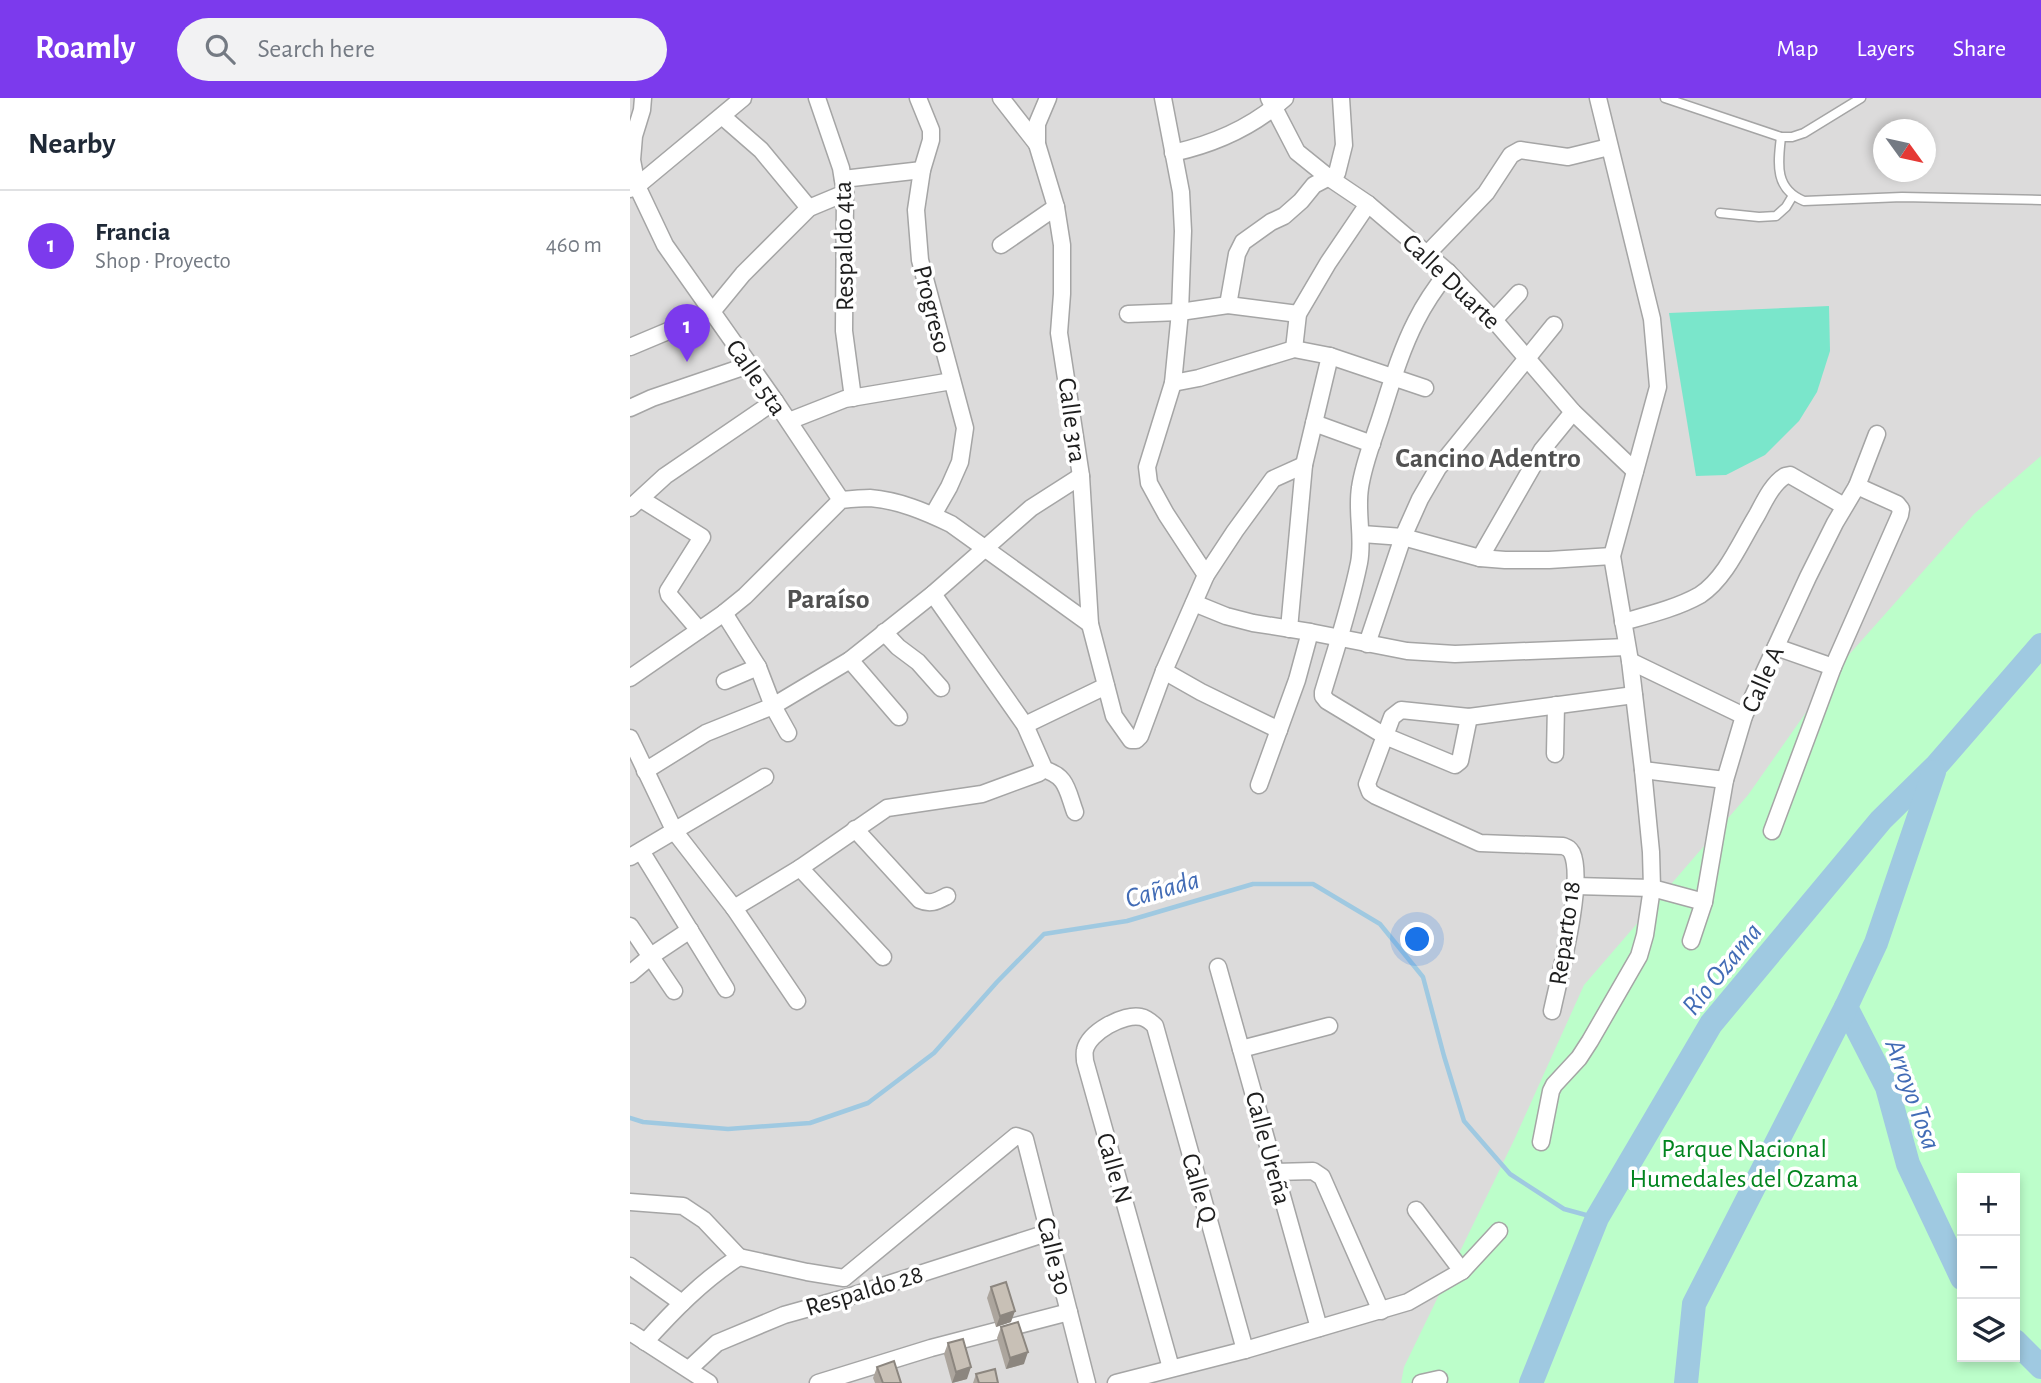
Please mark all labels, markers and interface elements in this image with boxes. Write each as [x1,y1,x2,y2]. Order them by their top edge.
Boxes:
search box [177,18,667,81]
icon: search [201,30,239,68]
text: Roamly [35,32,135,65]
text: Search here [257,36,375,62]
text: Map [1776,37,1818,61]
text: Layers [1856,37,1915,61]
text: Share [1953,37,2006,61]
north arrow [1873,119,1936,182]
text: Nearby [28,129,116,159]
street label: Respaldo 4ta [830,181,858,311]
text: Francia [95,219,170,245]
street label: Calle Duarte [1397,229,1505,334]
text: 1 [47,234,55,257]
text: 460 m [546,234,602,257]
text: Shop · Proyecto [95,250,231,273]
street label: Progreso [909,263,955,356]
pin: 1 [664,304,710,362]
street label: Calle 5ta [721,335,791,420]
street label: Calle 3ra [1053,376,1091,464]
district label: Cancino Adentro [1395,445,1581,473]
district label: Paraíso [787,586,869,614]
street label: Calle A [1737,642,1789,717]
water label: Cañada [1122,866,1203,914]
street label: Reparto 18 [1545,879,1585,987]
water label: Río Ozama [1677,918,1768,1021]
your location [1400,922,1434,956]
water label: Arroyo Tosa [1879,1035,1945,1154]
street label: Calle Ureña [1240,1089,1296,1208]
street label: Calle N [1092,1130,1137,1207]
park label: Parque Nacional Humedales del Ozama [1629,1136,1859,1192]
street label: Calle Q [1177,1150,1222,1229]
map controls [1957,1173,2020,1362]
button: + [1957,1173,2020,1236]
street label: Calle 30 [1032,1215,1076,1298]
button: − [1957,1236,2020,1299]
street label: Respaldo 28 [802,1261,926,1321]
button: layers [1957,1299,2020,1362]

